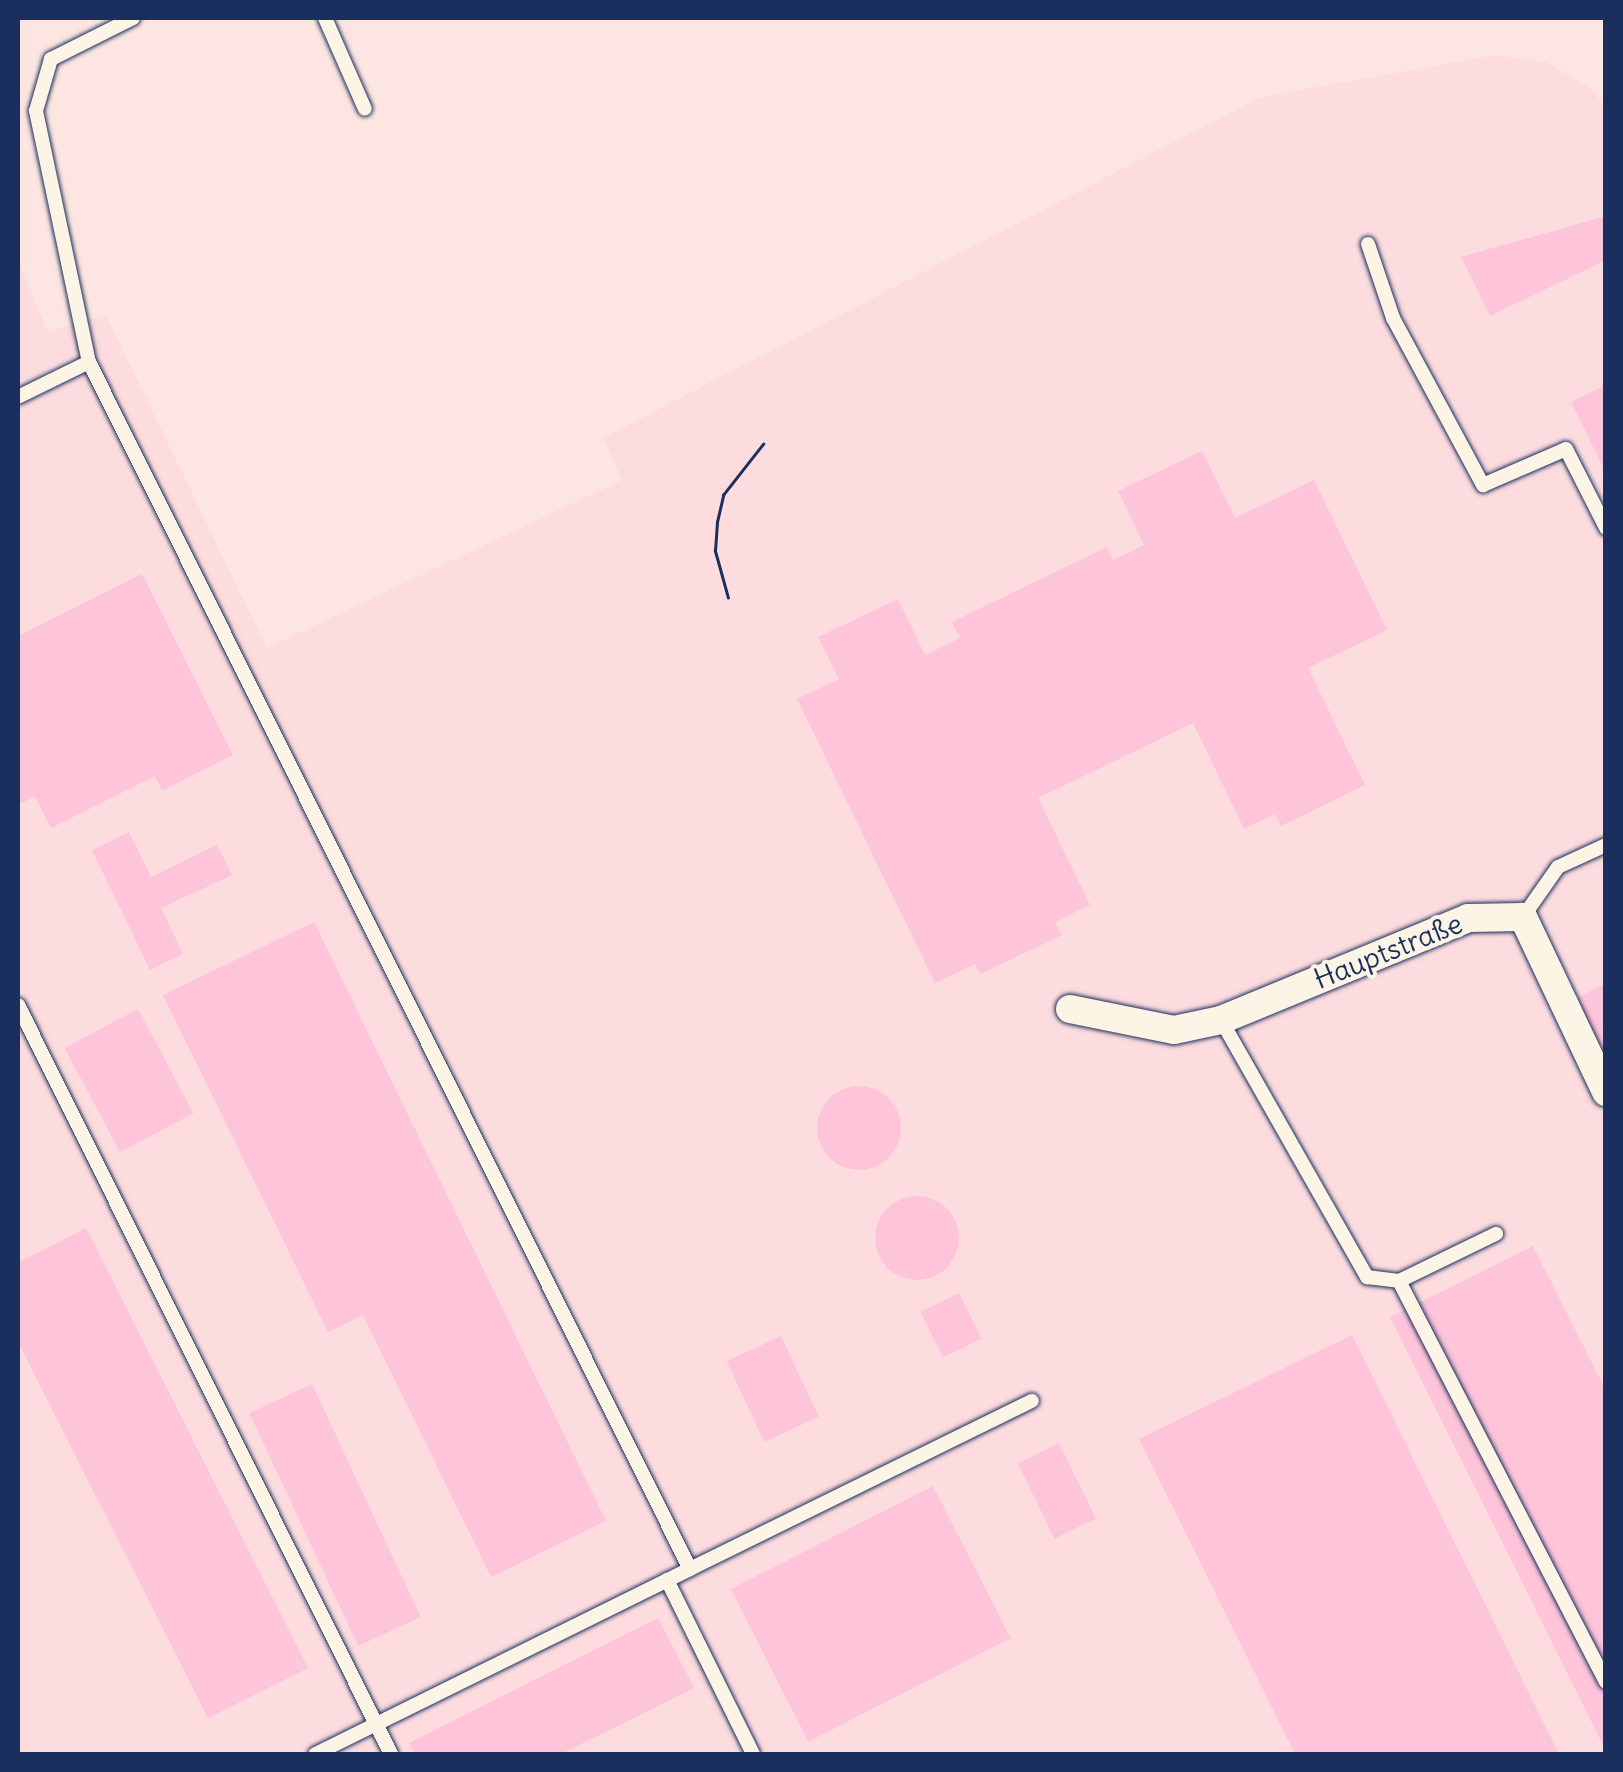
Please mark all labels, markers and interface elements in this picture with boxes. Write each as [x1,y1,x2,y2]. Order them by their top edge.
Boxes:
street label: Hauptstraße [1309,906,1467,996]

